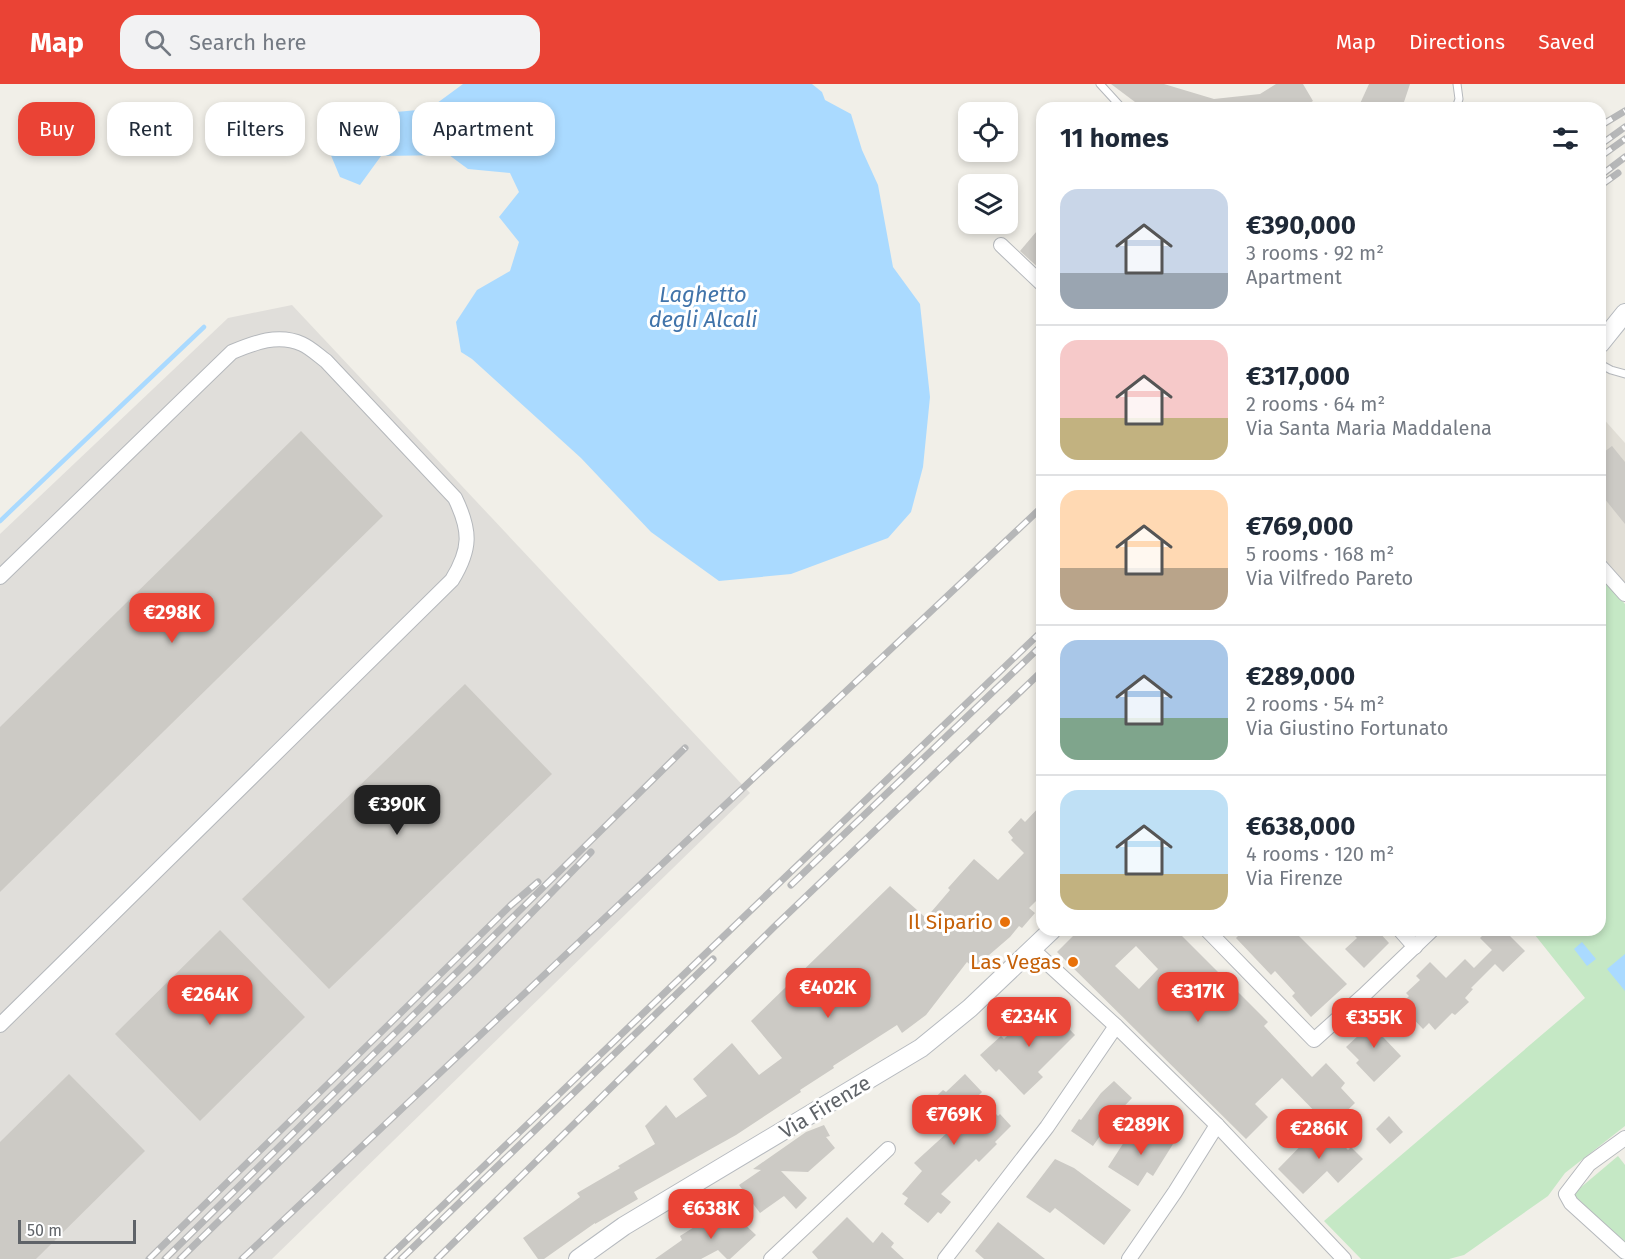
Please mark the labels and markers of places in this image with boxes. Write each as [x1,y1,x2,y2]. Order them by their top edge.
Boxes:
pin: €298K [130,593,214,644]
pin: €390K [355,785,439,836]
place label: Il Sipario [908,909,993,935]
marker: Il Sipario [998,915,1012,929]
place label: Las Vegas [970,949,1061,975]
marker: Las Vegas [1066,955,1080,969]
pin: €402K [786,968,870,1019]
pin: €317K [1156,972,1240,1023]
pin: €264K [168,975,252,1026]
pin: €234K [987,997,1071,1048]
pin: €355K [1332,998,1416,1049]
pin: €769K [912,1095,996,1146]
pin: €289K [1099,1105,1183,1156]
pin: €286K [1277,1109,1361,1160]
pin: €638K [669,1189,753,1240]

